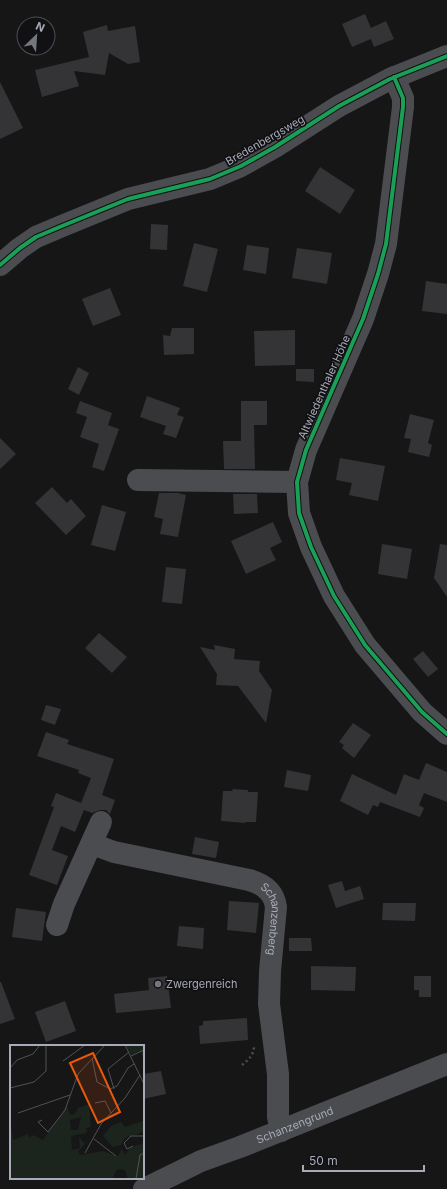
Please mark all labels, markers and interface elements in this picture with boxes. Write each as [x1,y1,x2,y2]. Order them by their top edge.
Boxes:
north arrow [16,16,56,56]
text: N [33,19,47,35]
street label: Bredenbergsweg [223,112,307,168]
street label: Altwiedenthaler Höhe [295,333,353,441]
street label: Schanzenberg [258,880,283,956]
place label: Zwergenreich [166,977,238,991]
marker: Zwergenreich [153,979,163,989]
inset map [10,1045,144,1179]
street label: Schanzengrund [254,1103,336,1147]
scale bar [303,1147,424,1173]
text: 50 m [309,1153,338,1168]

